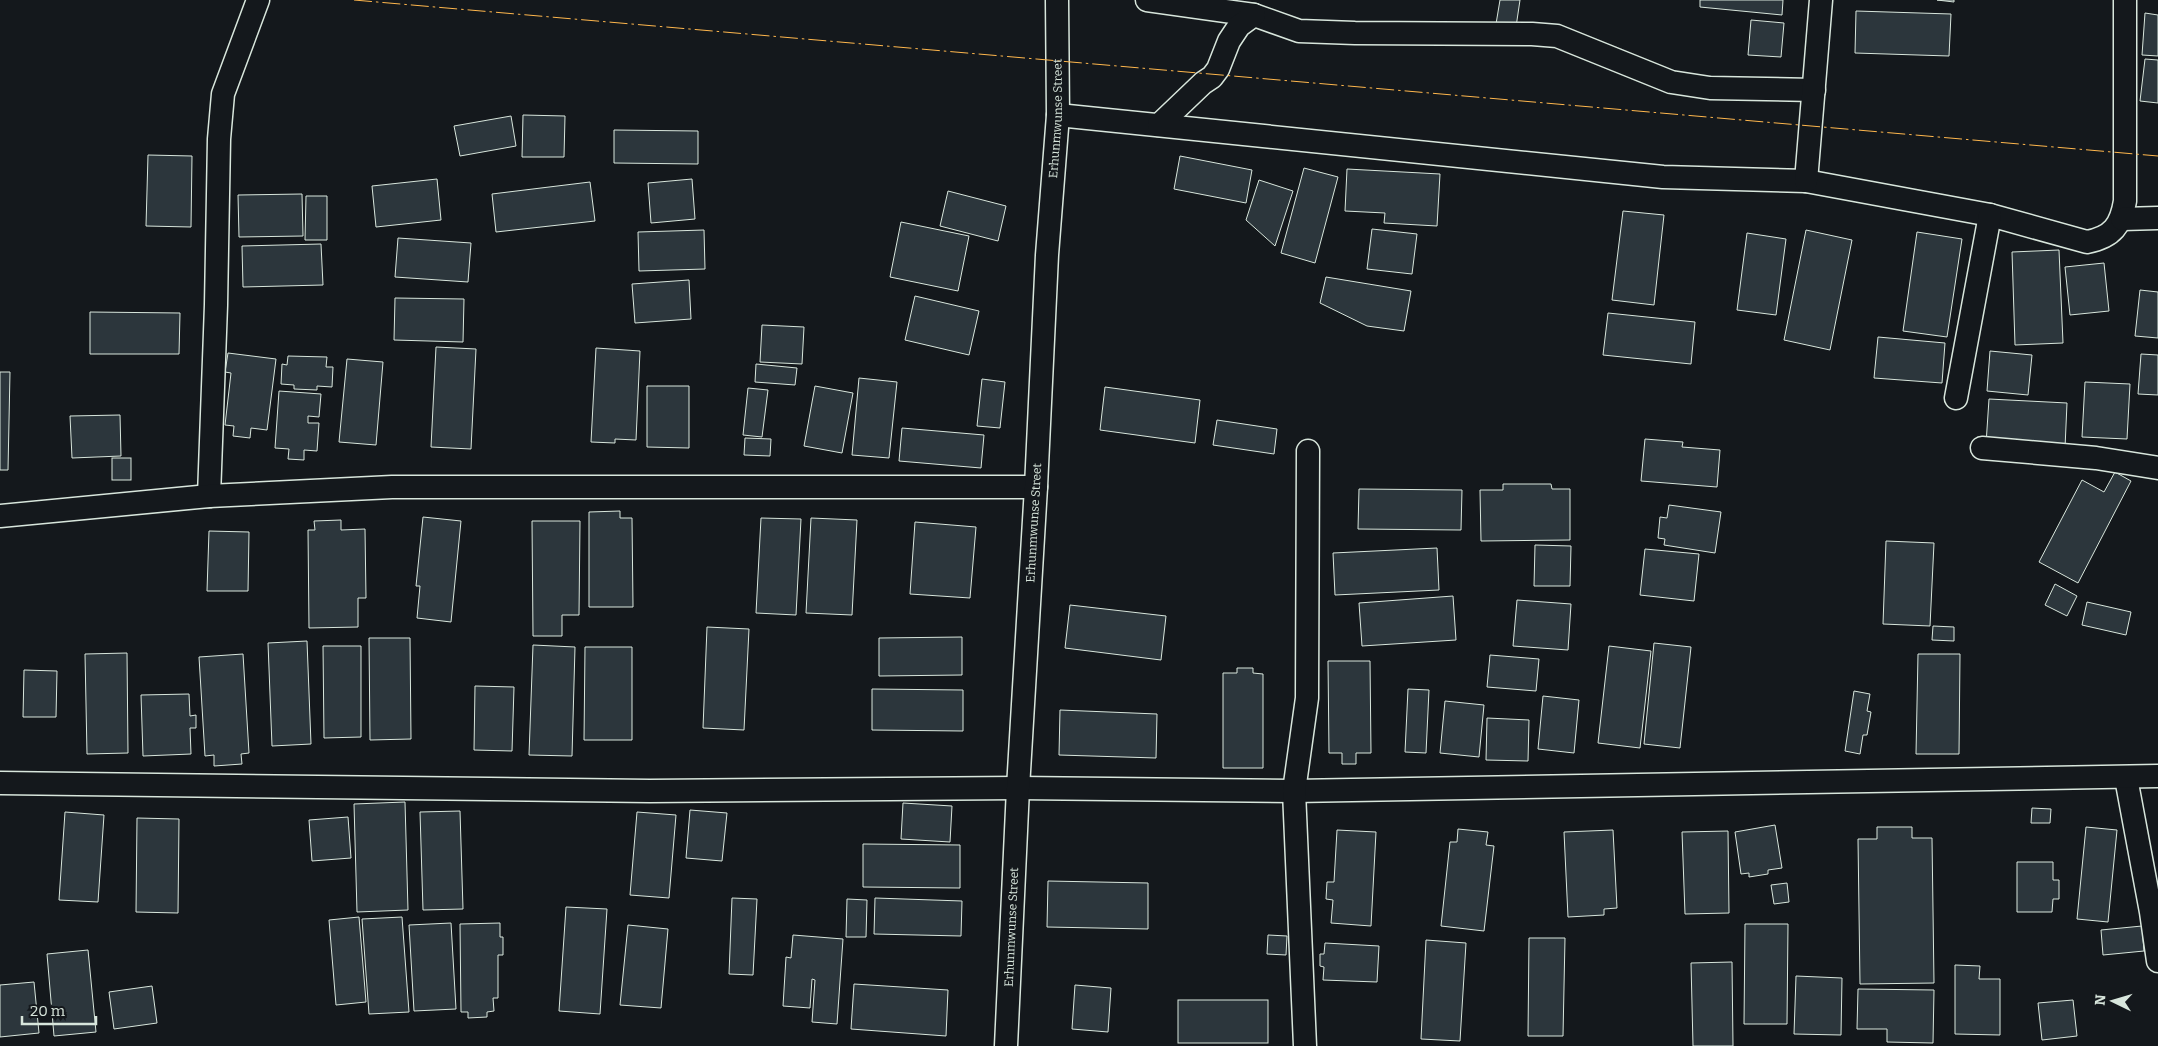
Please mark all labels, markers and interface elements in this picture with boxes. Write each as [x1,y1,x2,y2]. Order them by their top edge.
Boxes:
street label: Erhunmwunse Street [1046,58,1065,179]
street label: Erhunmwunse Street [1023,462,1044,583]
street label: Erhunmwunse Street [1002,866,1021,987]
north arrow [2088,976,2138,1026]
scale bar [22,994,96,1026]
text: N [2092,994,2110,1006]
text: 20 m [30,1002,66,1020]

